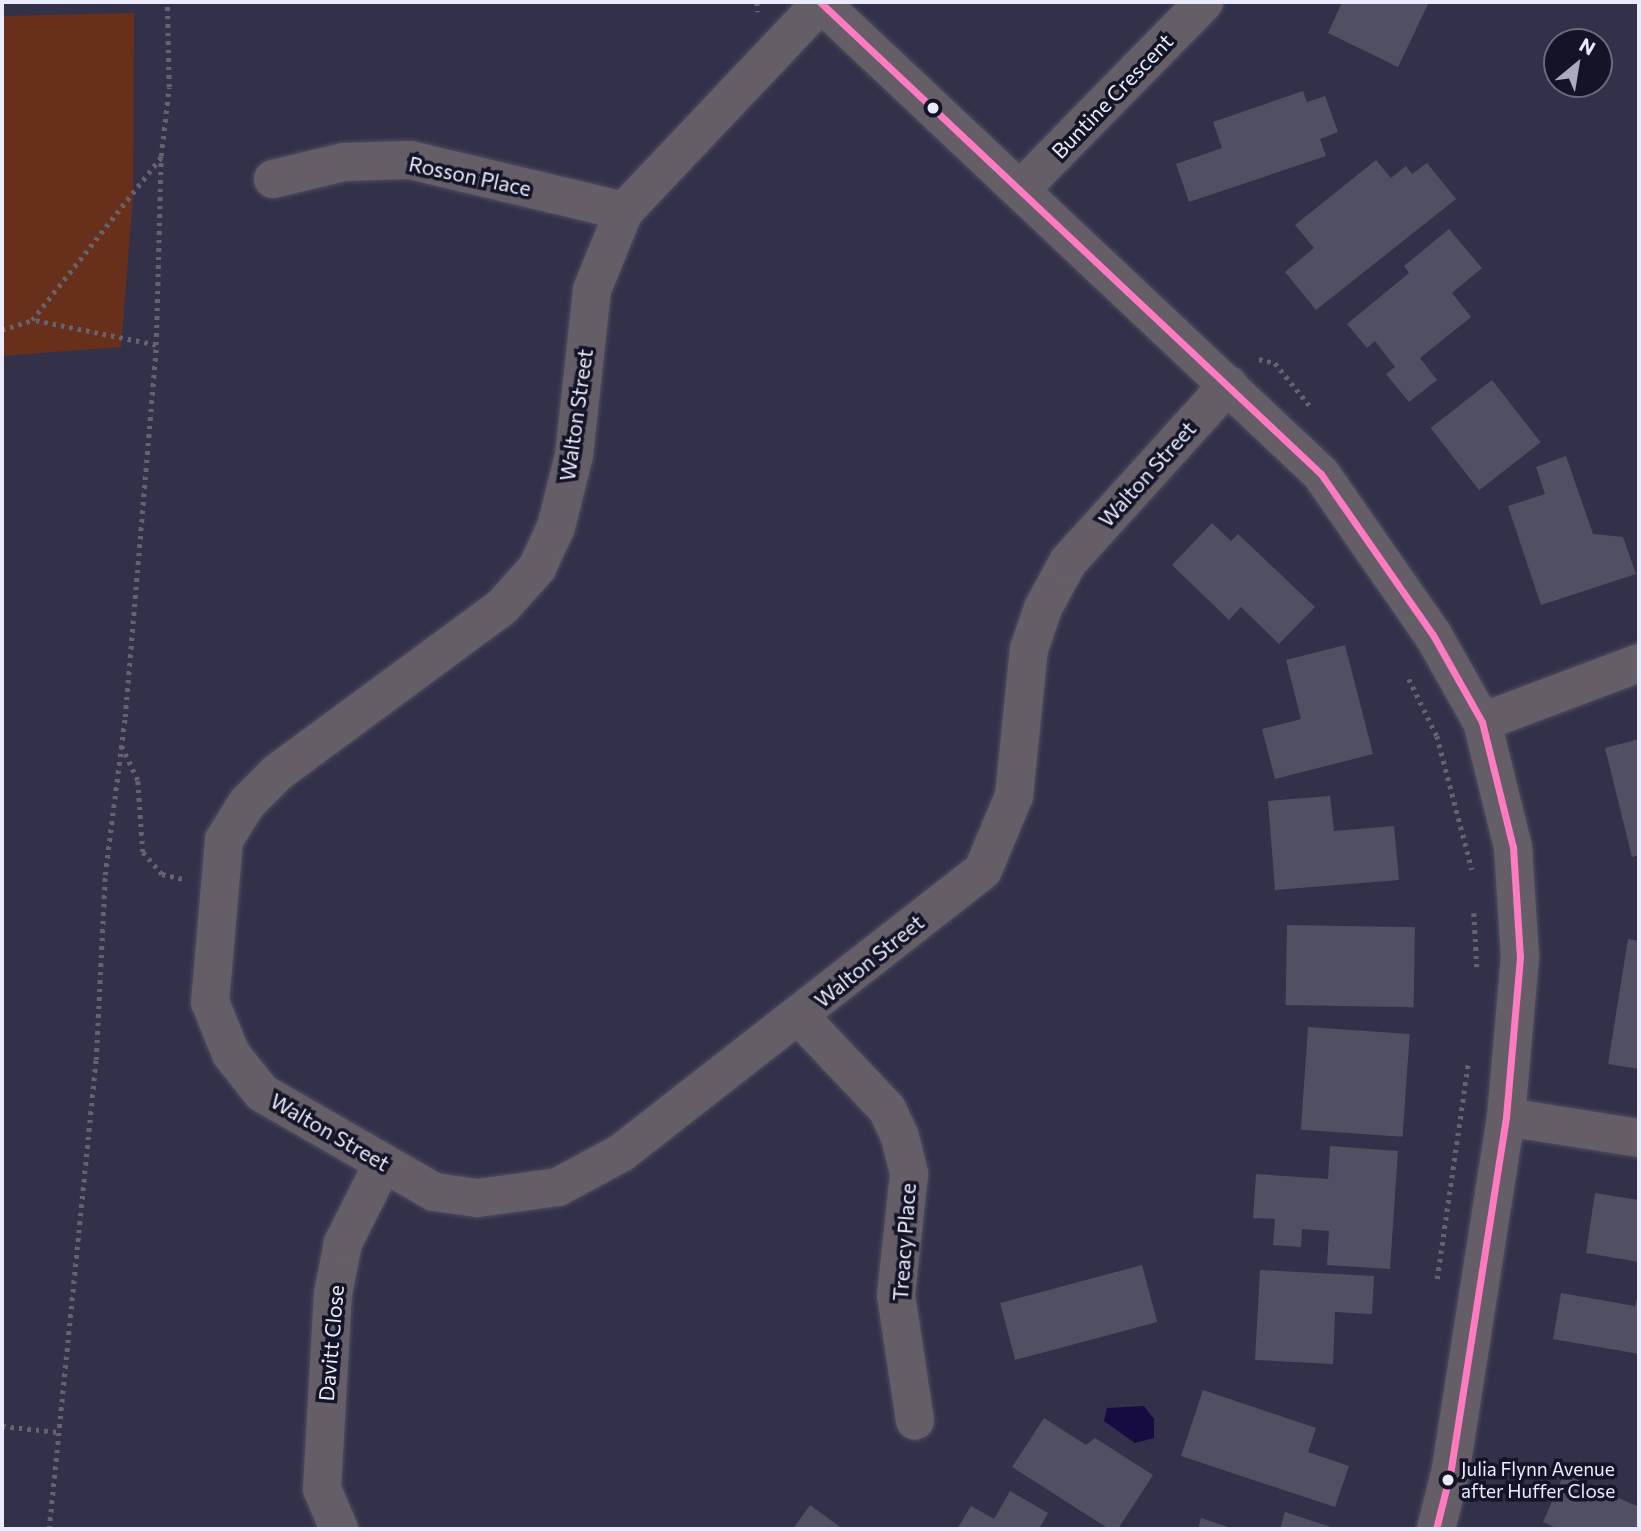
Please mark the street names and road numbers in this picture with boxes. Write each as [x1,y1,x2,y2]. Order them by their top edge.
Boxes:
street label: Buntine Crescent [1046,28,1178,164]
street label: Rosson Place [407,151,533,201]
street label: Walton Street [554,347,598,483]
street label: Walton Street [1093,416,1201,532]
street label: Walton Street [809,909,929,1013]
street label: Walton Street [266,1088,394,1176]
street label: Treacy Place [887,1182,921,1302]
street label: Davitt Close [313,1284,349,1402]

